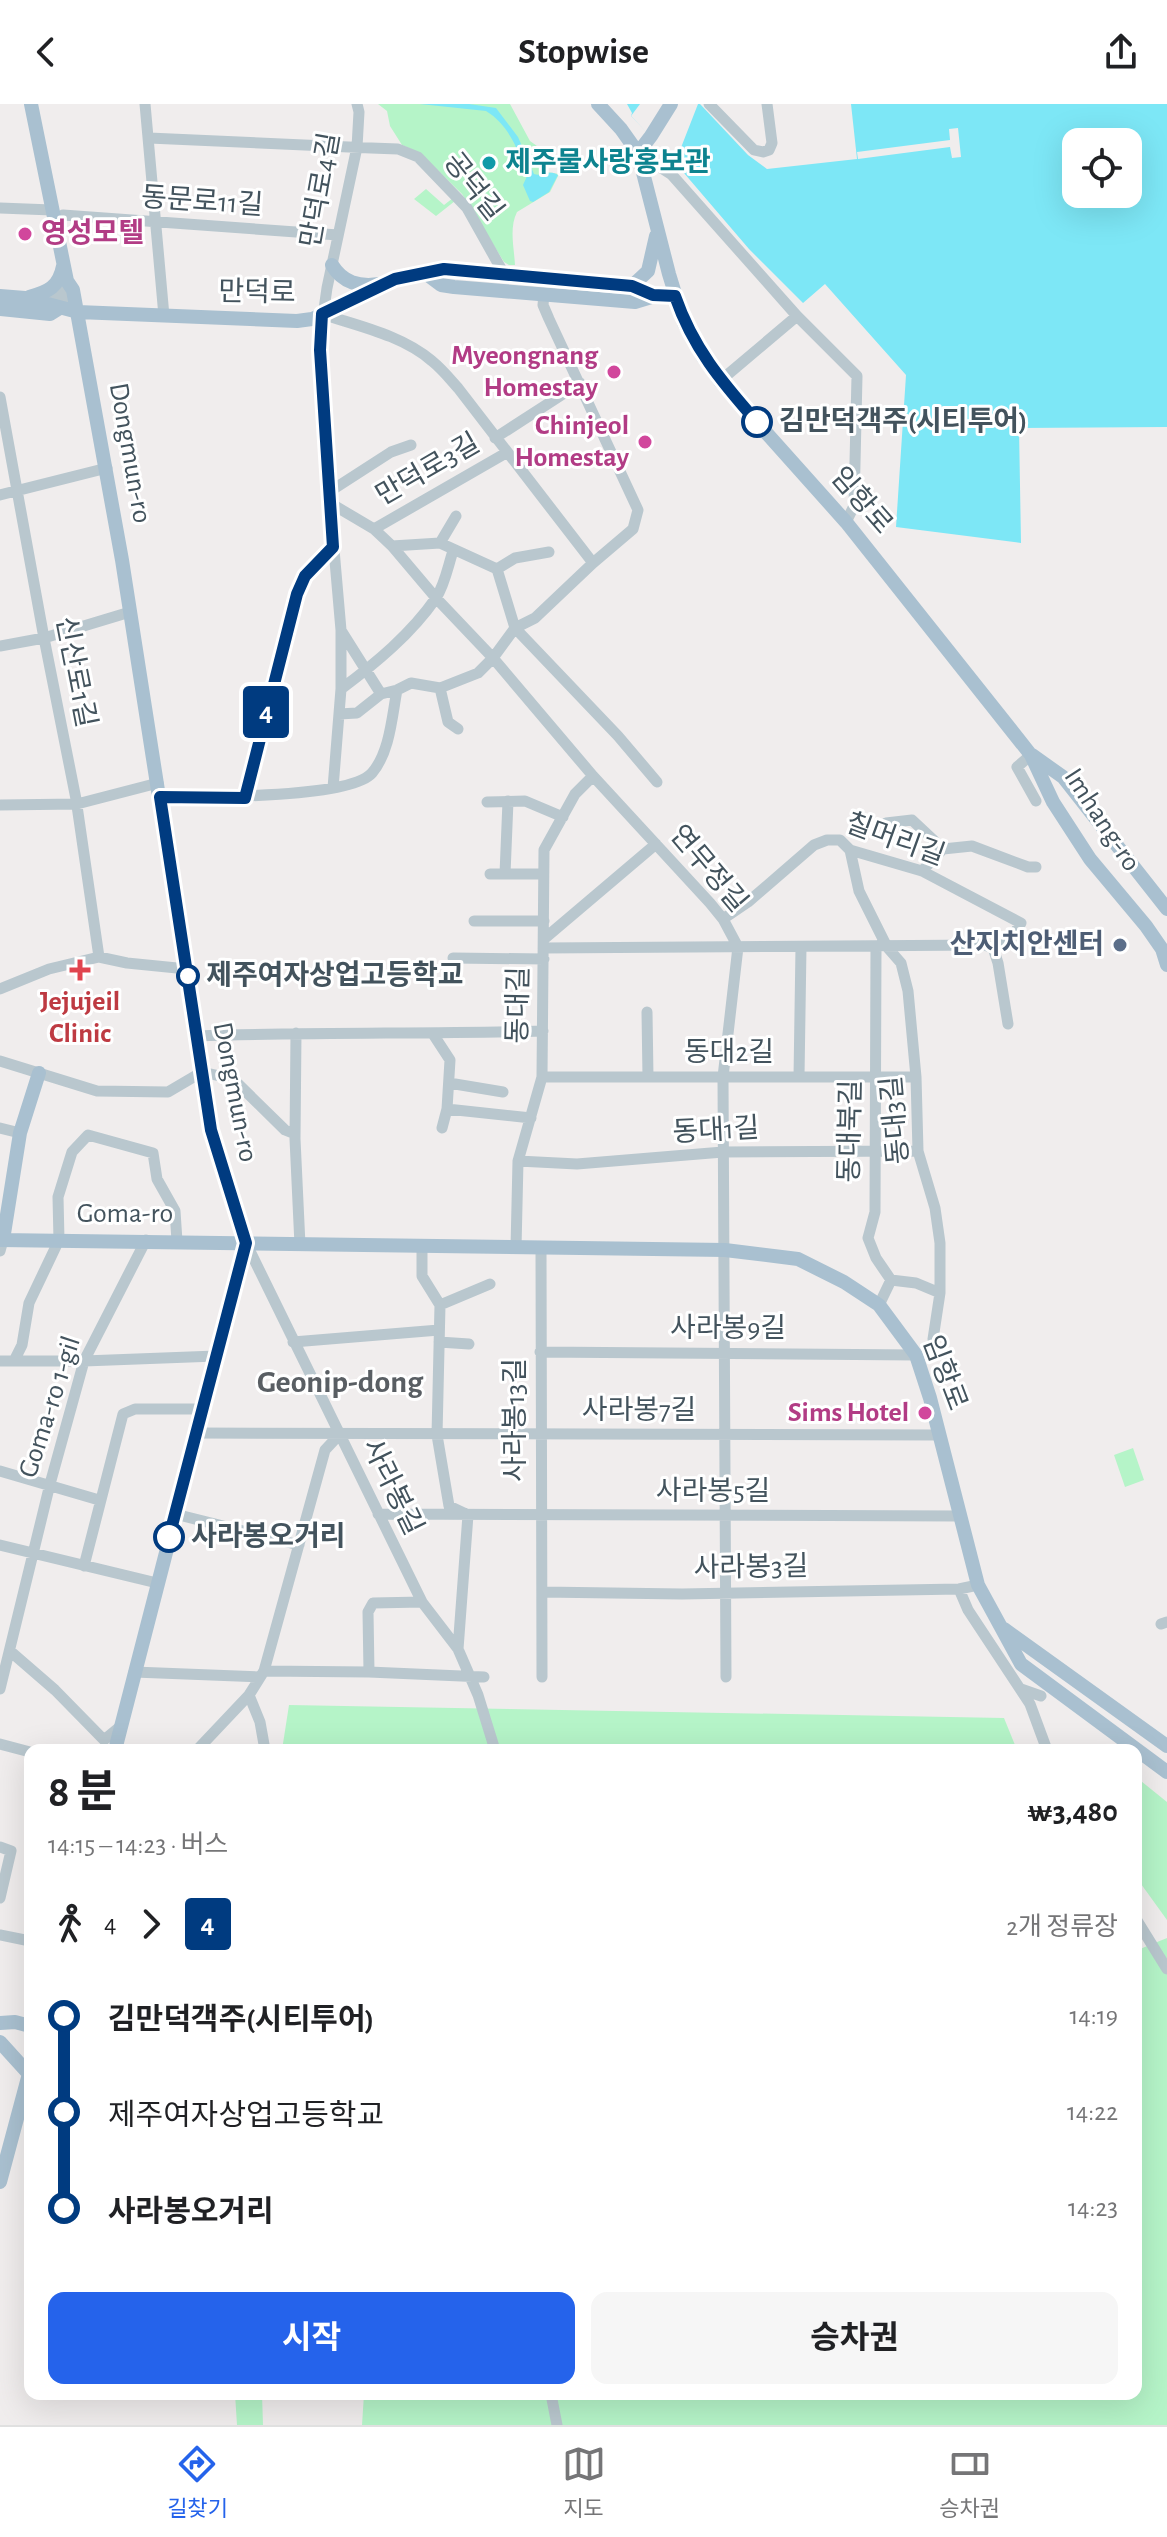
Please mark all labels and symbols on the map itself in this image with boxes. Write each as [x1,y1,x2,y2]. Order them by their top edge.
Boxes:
street label: 만덕로4길 [295,130,345,250]
street label: 공덕길 [438,147,509,226]
place label: 제주물사랑홍보관 [505,147,711,177]
marker: 제주물사랑홍보관 [480,154,498,172]
street label: 동문로11길 [140,182,264,220]
place label: 영성모텔 [41,218,144,248]
marker: 영성모텔 [16,225,34,243]
street label: 만덕로 [218,276,296,308]
place label: Myeongnang Homestay [451,342,599,402]
marker: Myeongnang Homestay [605,363,623,381]
street label: Dongmun-ro [104,381,156,525]
place label: 김만덕객주(시티투어) [779,406,1028,436]
marker: 김만덕객주(시티투어) [742,407,772,437]
place label: Chinjeol Homestay [515,412,629,472]
street label: 만덕로3길 [370,427,485,511]
marker: Chinjeol Homestay [636,433,654,451]
street label: 임항로 [825,461,898,539]
street label: 신산로1길 [51,614,101,730]
line badge: 4 [240,686,292,738]
street label: Imhang-ro [1059,764,1145,876]
street label: 칠머리길 [842,807,949,871]
street label: 연무정길 [664,819,753,917]
place label: 산지치안센터 [949,929,1104,959]
marker: 산지치안센터 [1111,936,1129,954]
marker: Jejujeil Clinic [69,959,91,981]
place label: 제주여자상업고등학교 [206,960,464,990]
marker: 제주여자상업고등학교 [177,965,199,987]
street label: 동대길 [502,966,534,1044]
place label: Jejujeil Clinic [40,988,120,1048]
street label: Dongmun-ro [208,1020,262,1164]
street label: 동대2길 [684,1037,774,1067]
street label: 동대3길 [876,1075,914,1166]
street label: 동대북길 [834,1079,866,1183]
street label: 동대1길 [672,1113,760,1147]
street label: Goma-ro [77,1200,173,1228]
street label: 사라봉9길 [670,1313,786,1343]
street label: 임항로 [917,1331,973,1414]
street label: Goma-ro 1-gil [14,1333,86,1481]
street label: 사라봉13길 [500,1358,530,1482]
district label: Geonip-dong [257,1366,424,1398]
street label: 사라봉7길 [582,1395,696,1425]
place label: Sims Hotel [788,1399,909,1427]
marker: Sims Hotel [916,1404,934,1422]
street label: 사라봉길 [357,1434,429,1539]
street label: 사라봉5길 [656,1476,770,1506]
place label: 사라봉오거리 [191,1521,346,1551]
marker: 사라봉오거리 [154,1522,184,1552]
street label: 사라봉3길 [693,1551,809,1583]

